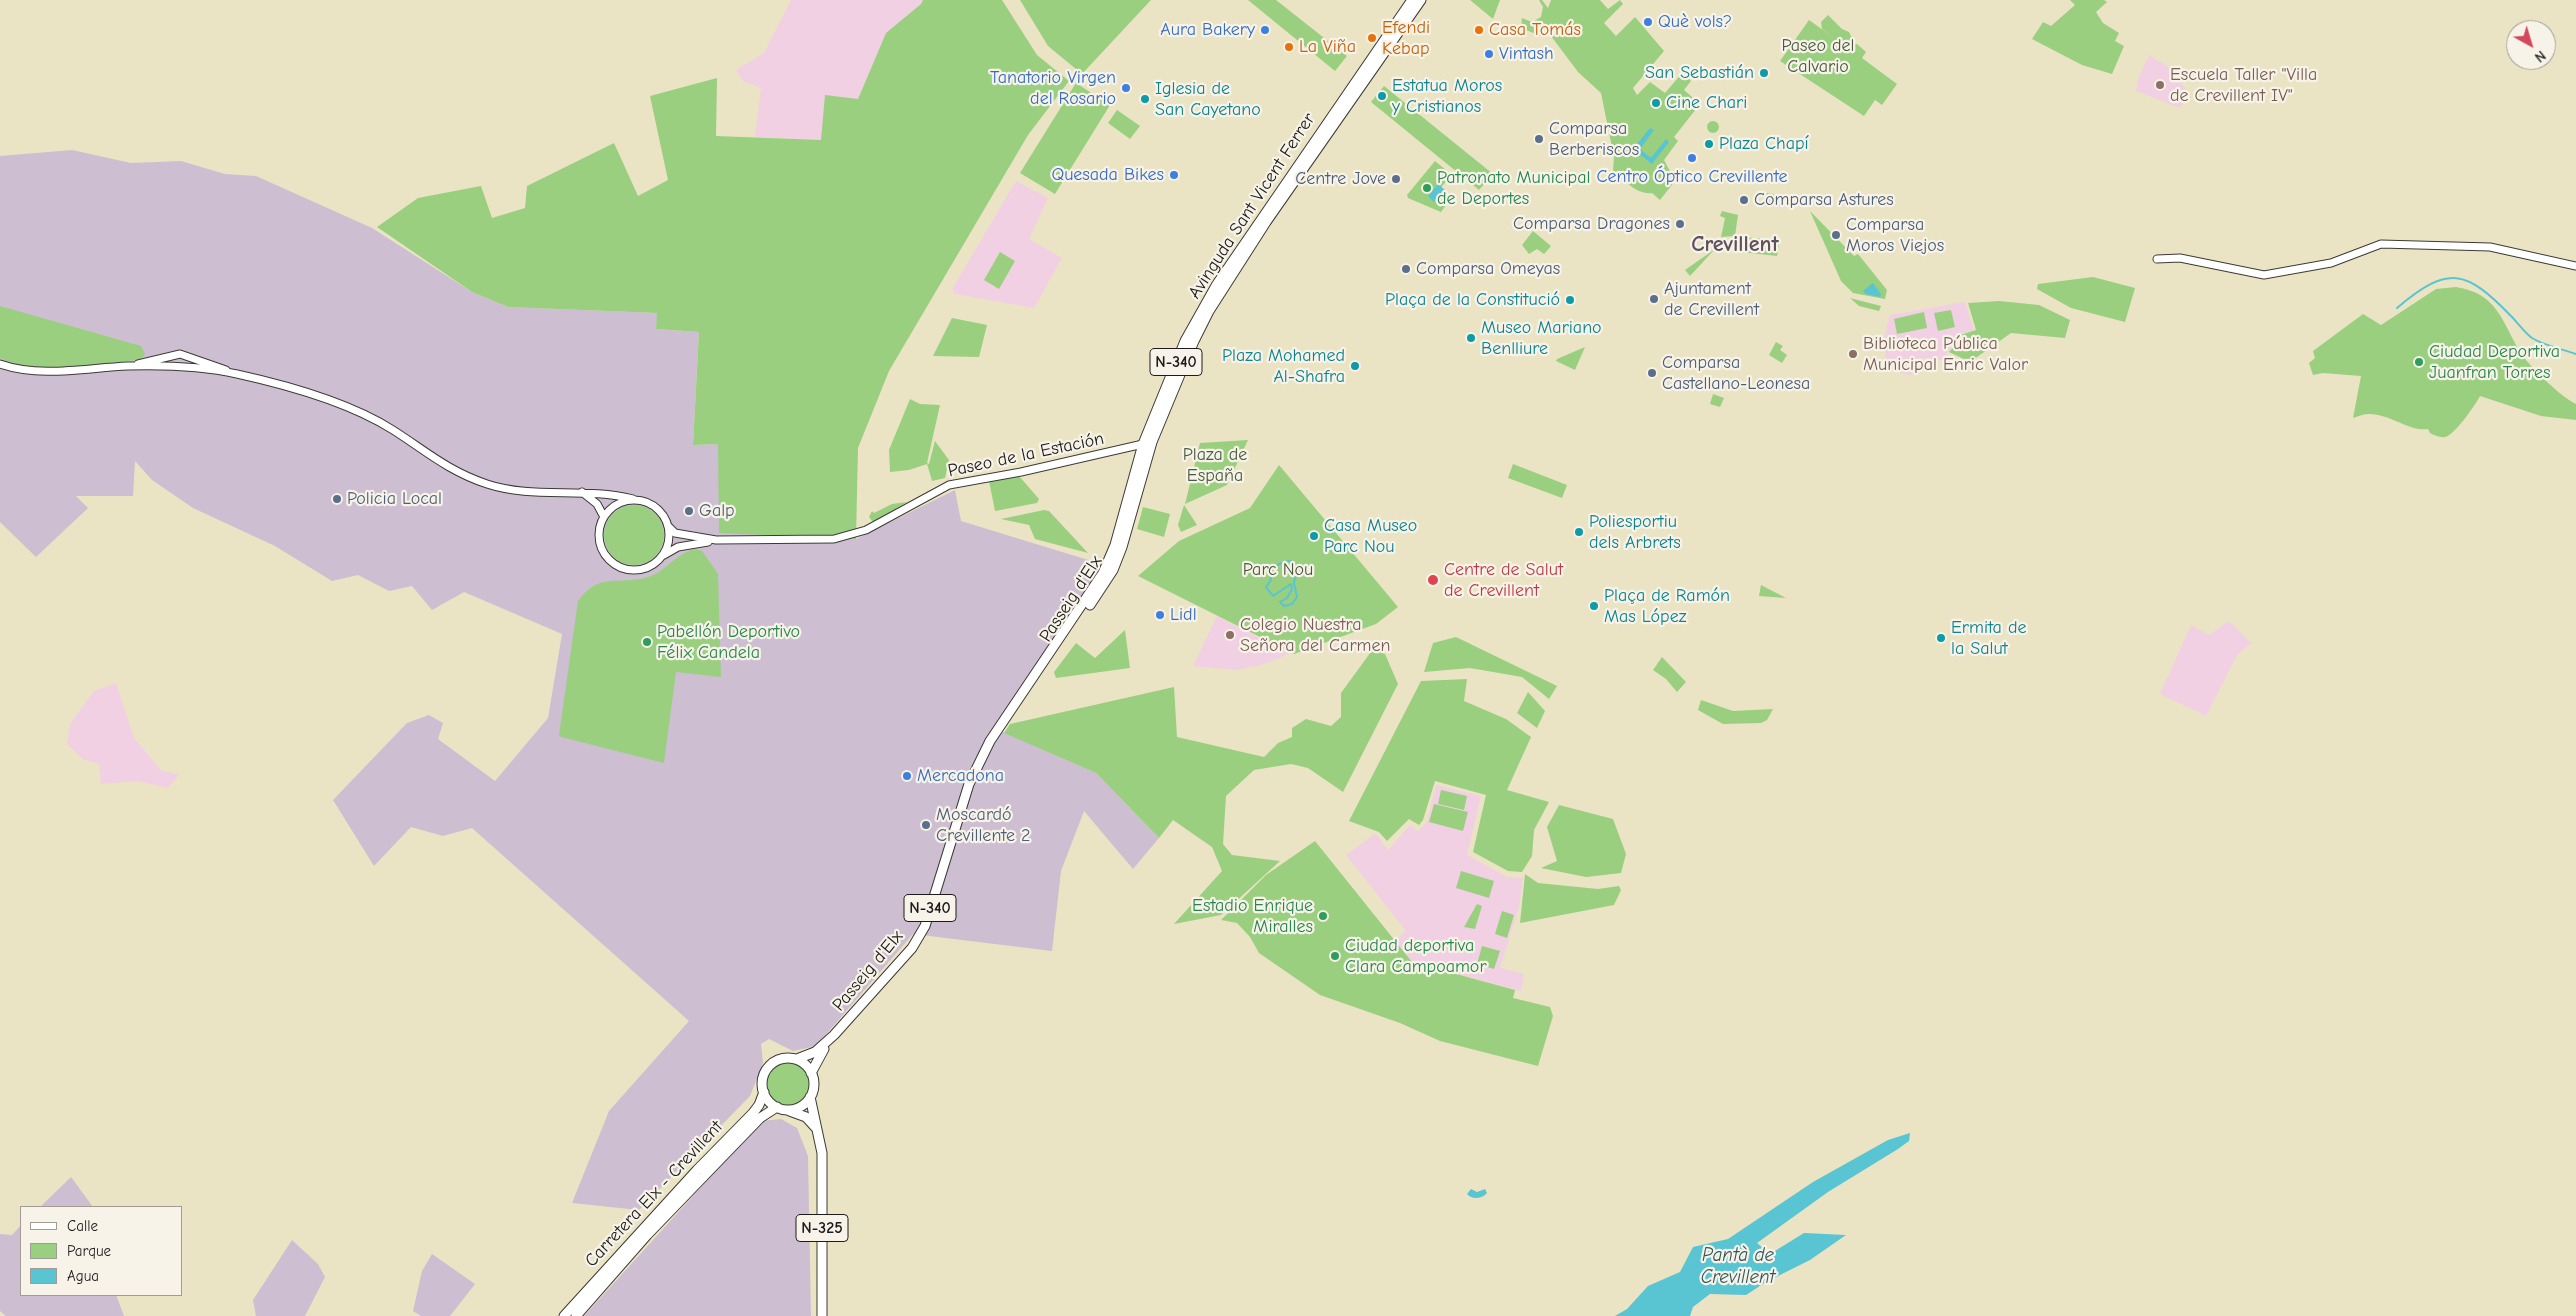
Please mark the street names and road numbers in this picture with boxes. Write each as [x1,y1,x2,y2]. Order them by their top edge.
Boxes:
street label: Avinguda Sant Vicent Ferrer [1184,109,1320,303]
road number: N-340 [1150,348,1202,376]
street label: Paseo de la Estación [946,428,1106,482]
street label: Passeig d'Elx [1035,552,1107,646]
road number: N-340 [904,894,956,921]
street label: Passeig d'Elx [828,926,908,1016]
street label: Carretera Elx - Crevillent [581,1116,727,1272]
road number: N-325 [796,1214,848,1242]

